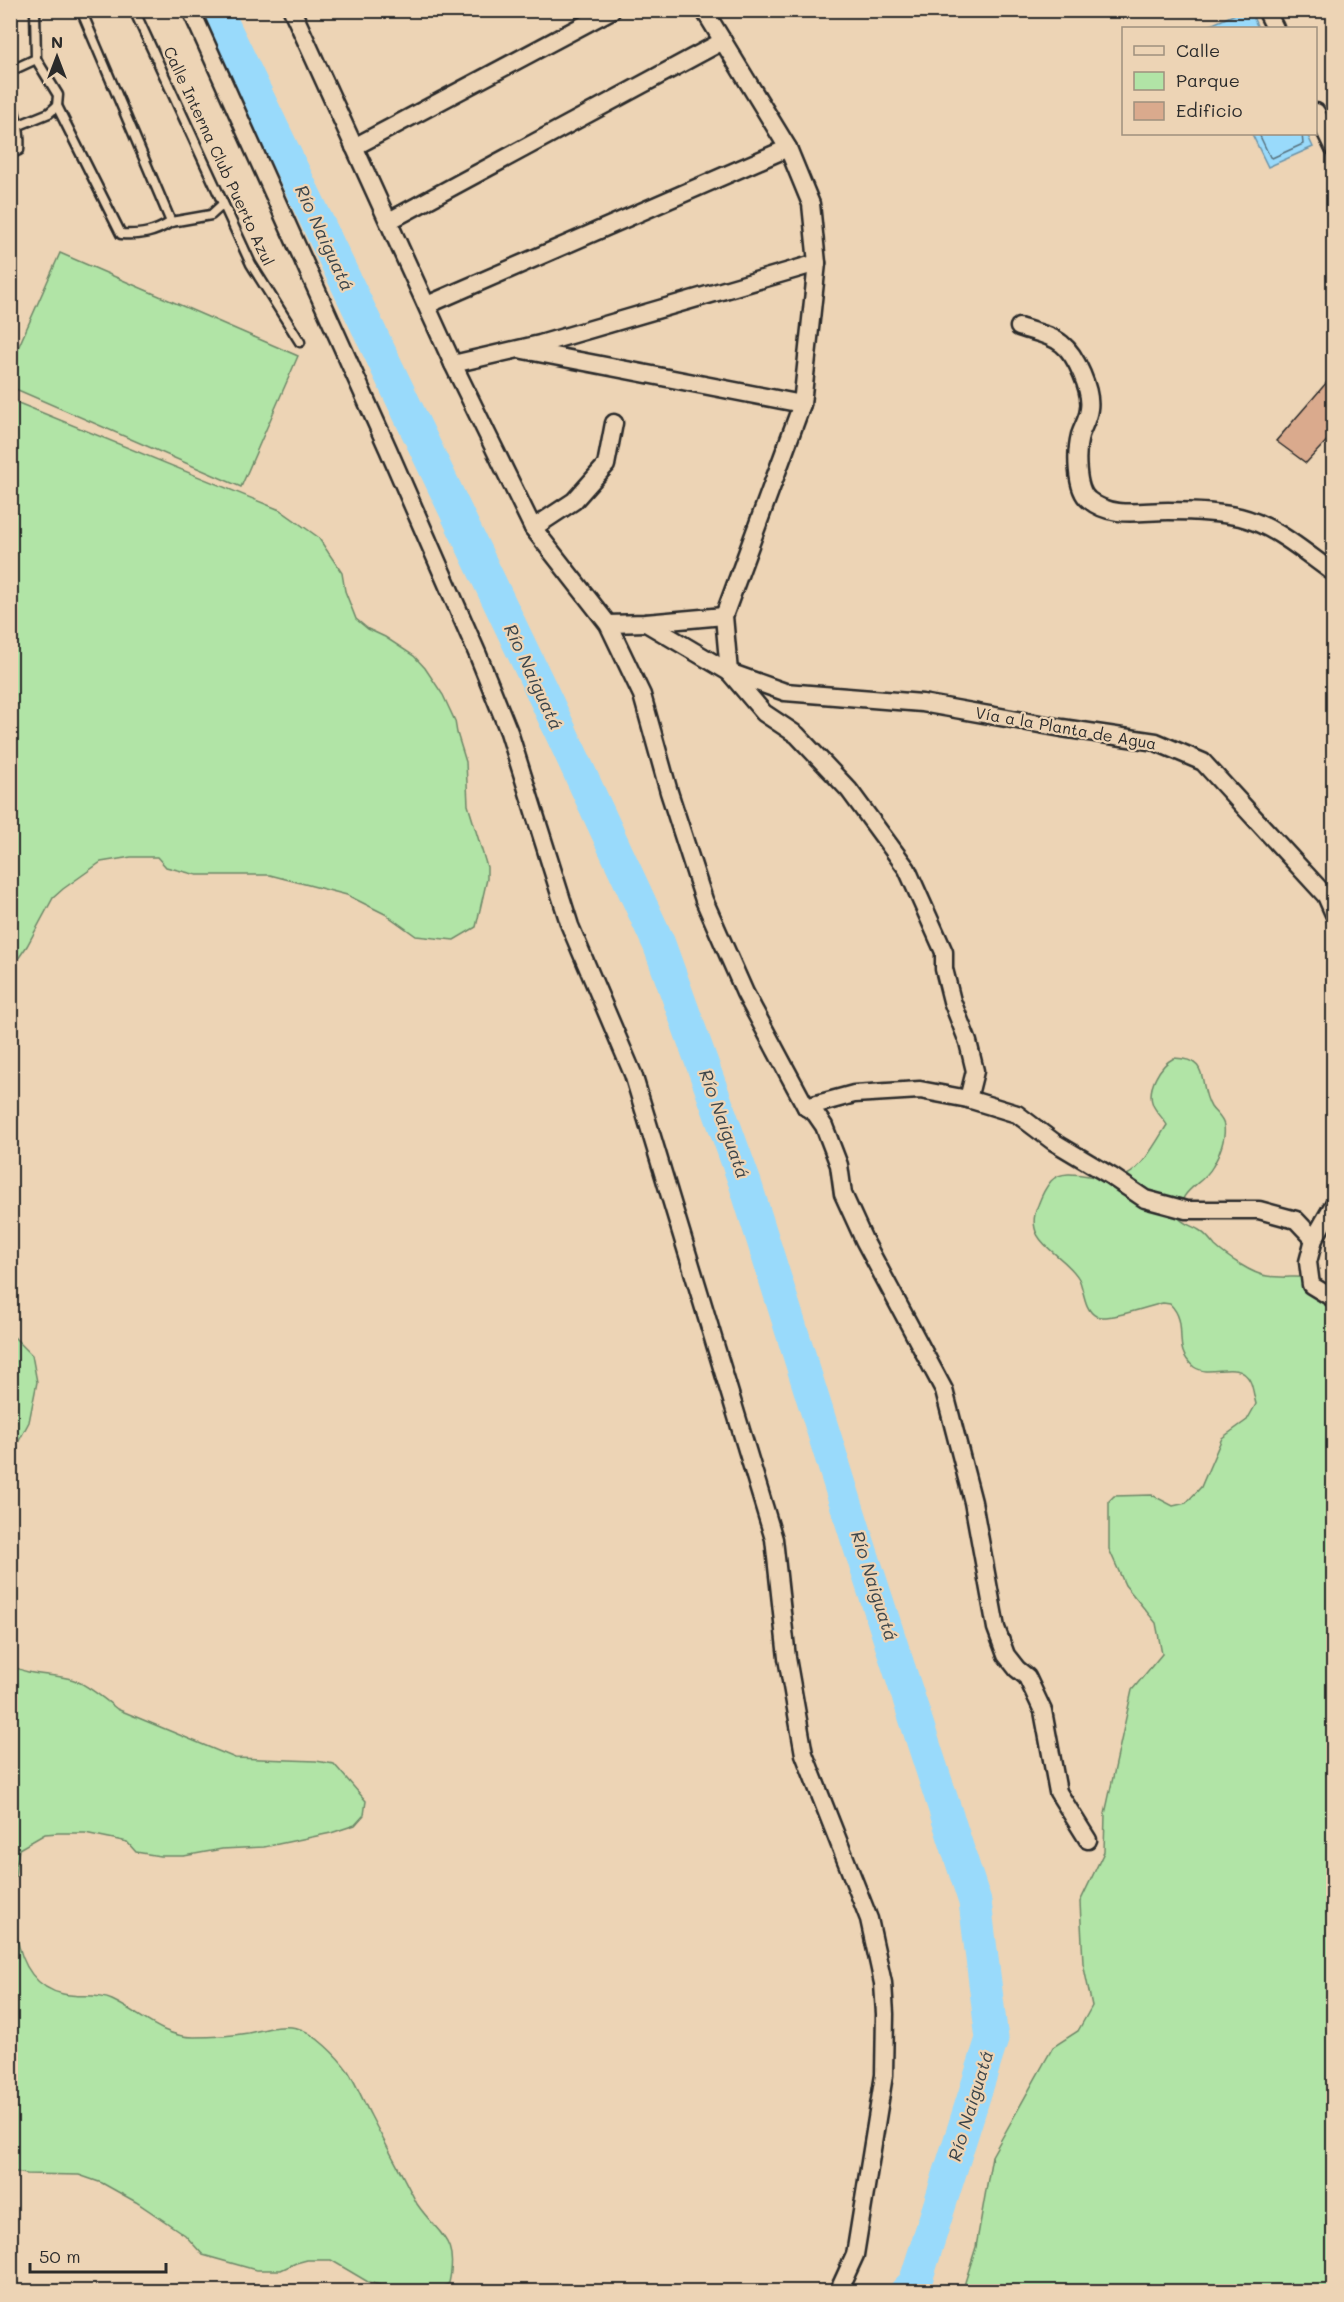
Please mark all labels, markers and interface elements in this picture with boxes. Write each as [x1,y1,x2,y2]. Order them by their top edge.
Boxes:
north arrow [27,27,87,87]
legend [1122,27,1317,135]
text: N [51,31,63,52]
text: Calle [1176,38,1220,62]
street label: Calle Interna Club Puerto Azul [159,43,280,269]
text: Parque [1176,68,1240,92]
text: Edificio [1176,98,1243,122]
water label: Río Naiguatá [290,181,360,294]
water label: Río Naiguatá [499,620,569,733]
street label: Vía a la Planta de Agua [974,701,1158,754]
water label: Río Naiguatá [694,1066,756,1181]
water label: Río Naiguatá [846,1528,904,1644]
water label: Río Naiguatá [942,2048,998,2164]
scale bar [30,2236,166,2274]
text: 50 m [39,2244,81,2268]

